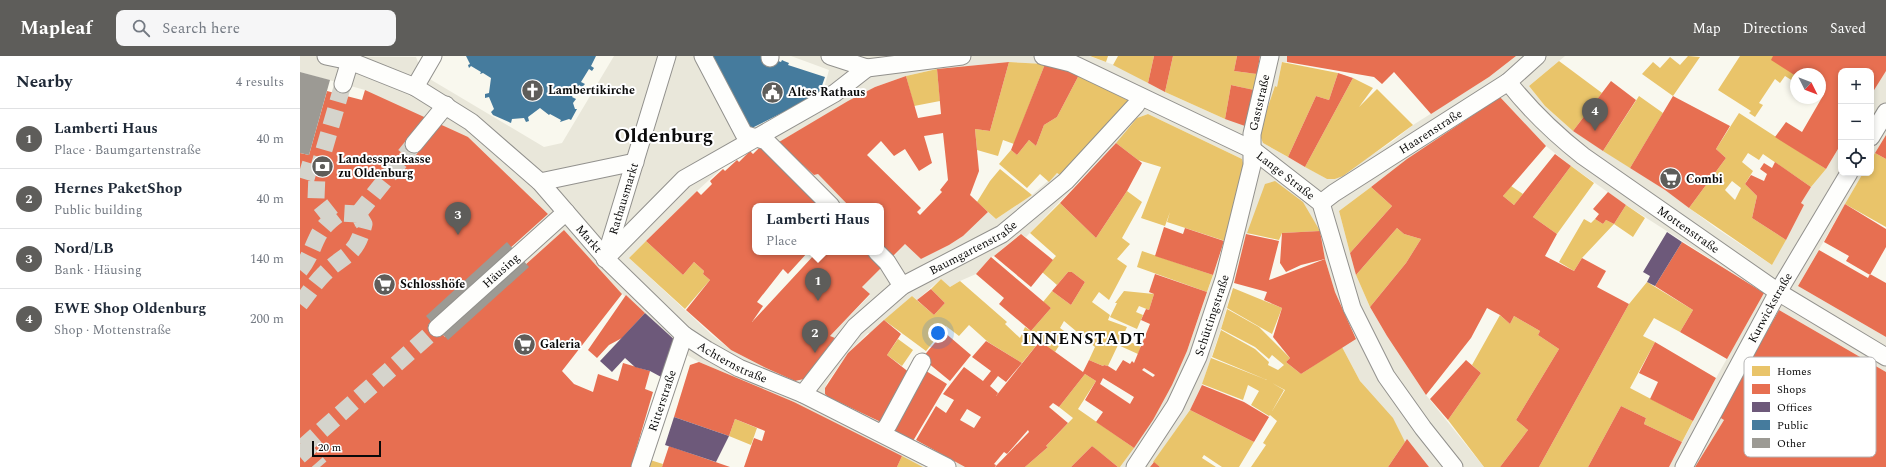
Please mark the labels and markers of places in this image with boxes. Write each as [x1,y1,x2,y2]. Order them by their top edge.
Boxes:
church icon: Lambertikirche [520,77,546,103]
public building icon: Altes Rathaus [760,79,786,105]
place label: Lambertikirche [548,81,635,100]
place label: Altes Rathaus [788,83,865,102]
pin: 4 [1582,98,1608,131]
place label: Landessparkasse zu Oldenburg [338,150,431,183]
bank icon: Landessparkasse zu Oldenburg [309,153,335,179]
supermarket icon: Combi [1658,166,1684,192]
place label: Combi [1686,170,1723,189]
pin: 3 [445,202,471,235]
pin: 1 [805,268,831,301]
supermarket icon: Schlosshöfe [372,271,398,297]
place label: Schlosshöfe [400,275,465,294]
pin: 2 [802,320,828,353]
supermarket icon: Galeria [512,331,538,357]
place label: Galeria [540,335,581,354]

